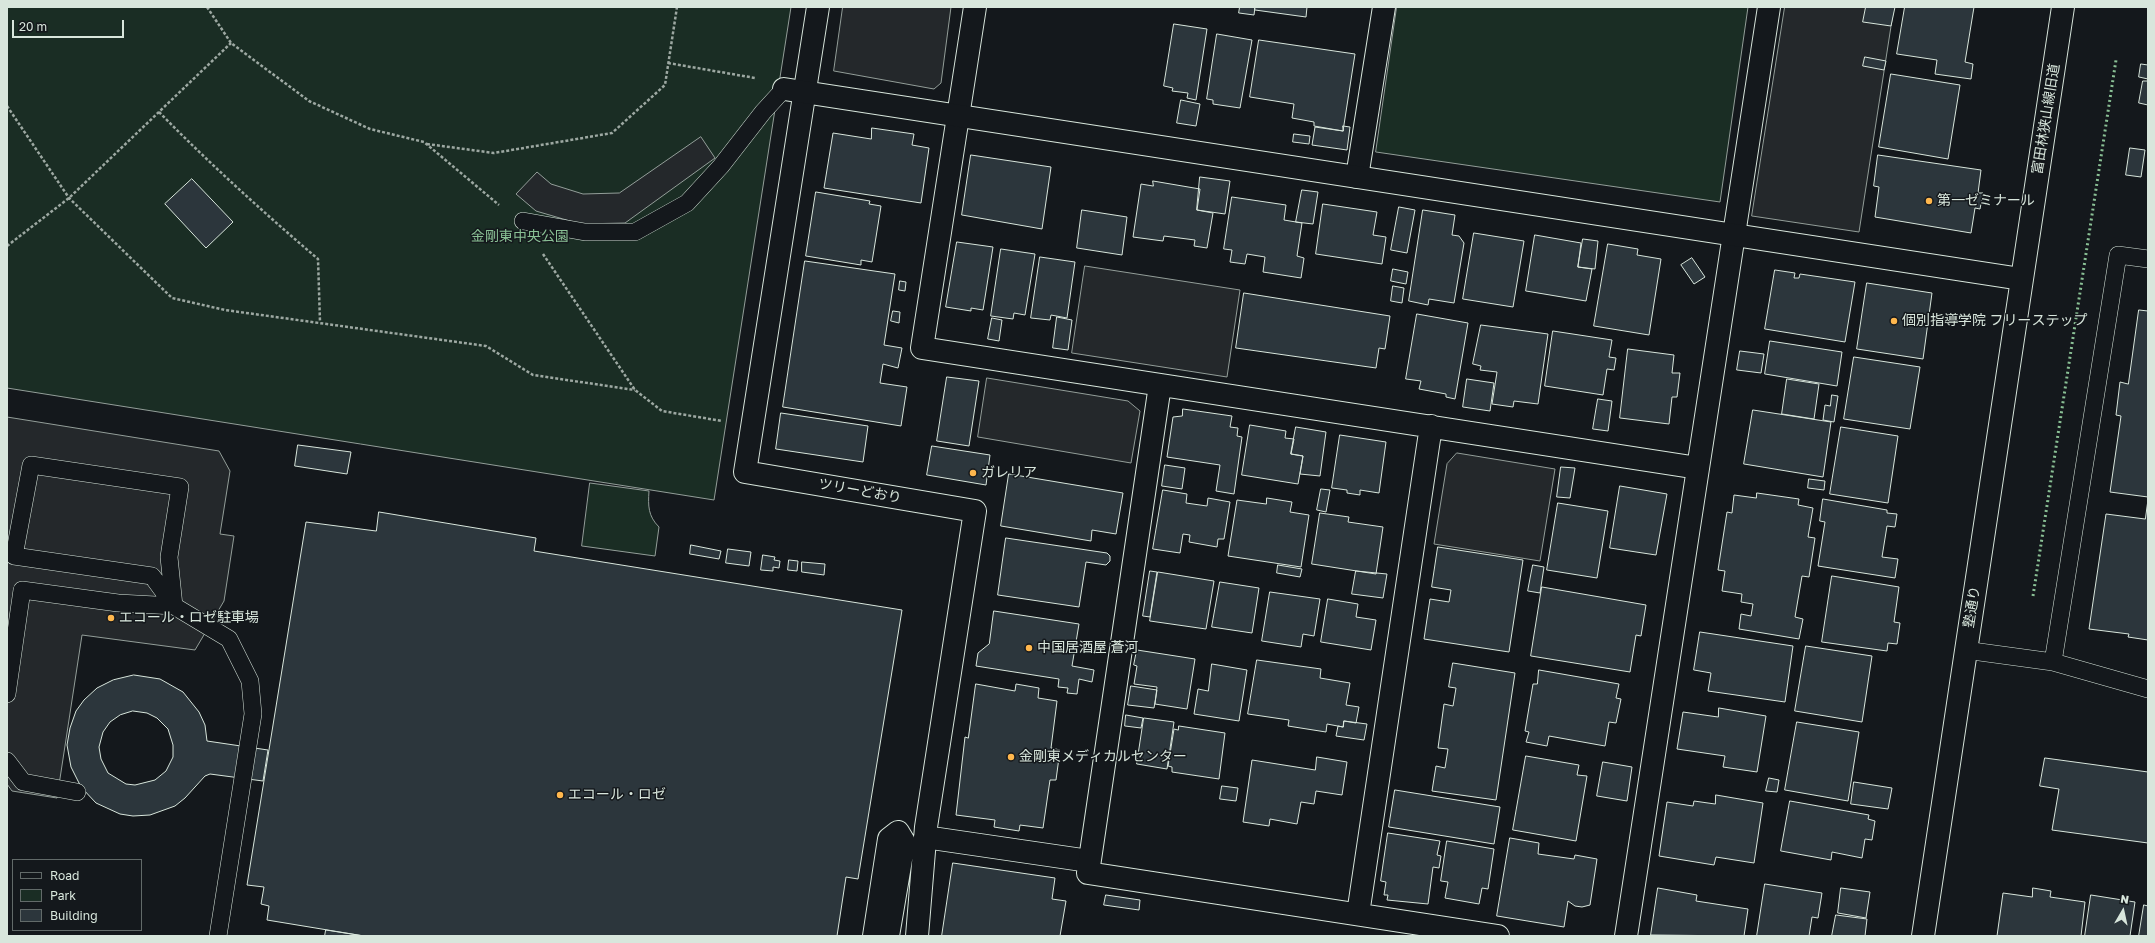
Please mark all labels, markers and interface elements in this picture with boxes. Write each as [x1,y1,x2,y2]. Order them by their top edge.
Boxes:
scale bar [14,12,126,38]
text: 20 m [19,19,47,34]
street label: 富田林狭山線旧道 [2029,62,2063,176]
place label: 第一ゼミナール [1937,193,2035,209]
marker: 第一ゼミナール [1924,196,1934,206]
park label: 金剛東中央公園 [471,229,569,245]
place label: 個別指導学院 フリーステップ [1902,313,2087,329]
marker: 個別指導学院 フリーステップ [1889,316,1899,326]
place label: ガレリア [981,465,1037,481]
marker: ガレリア [968,468,978,478]
street label: ツリーどおり [817,475,903,507]
street label: 塾通り [1960,585,1984,629]
place label: エコール・ロゼ駐車場 [119,610,259,626]
marker: エコール・ロゼ駐車場 [106,613,116,623]
place label: 中国居酒屋 蒼河 [1037,640,1138,656]
marker: 中国居酒屋 蒼河 [1024,643,1034,653]
place label: 金剛東メディカルセンター [1019,749,1187,765]
marker: 金剛東メディカルセンター [1006,752,1016,762]
place label: エコール・ロゼ [568,787,666,803]
marker: エコール・ロゼ [555,790,565,800]
legend [12,859,142,931]
text: Road [50,868,79,883]
text: Park [50,888,76,903]
north arrow [2103,891,2143,931]
text: N [2120,892,2130,906]
text: Building [50,908,98,923]

